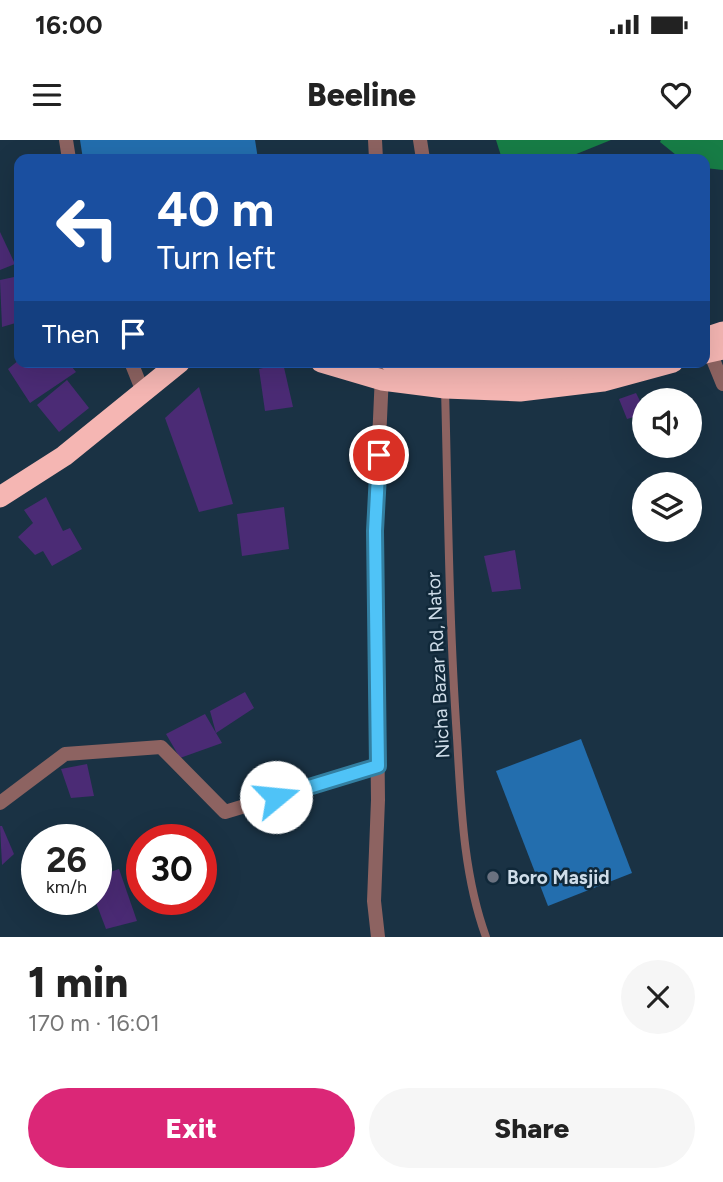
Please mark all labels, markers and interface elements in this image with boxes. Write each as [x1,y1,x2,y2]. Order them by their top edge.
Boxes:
text: 16:00 [35,9,103,41]
icon: menu [28,76,66,114]
text: Beeline [307,76,416,114]
icon: heart [657,76,695,114]
text: 40 m [157,179,274,238]
icon: left [42,182,133,273]
text: Turn left [157,239,276,277]
icon: arrive [114,315,152,353]
text: Then [42,318,100,350]
map controls [632,388,702,542]
button: sound [632,388,702,458]
pin [349,425,409,485]
icon: arrive [360,436,398,474]
button: layers [632,472,702,542]
street label: Nicha Bazar Rd, Nator [422,571,454,759]
position arrow [239,760,313,834]
speed limit sign: 30 [126,824,217,915]
text: 26 [46,839,87,881]
place label: Boro Masjid [507,866,610,889]
marker: Boro Masjid [485,869,501,885]
text: km/h [46,876,87,898]
text: 1 min [28,957,128,1008]
button: close [621,960,695,1034]
text: 170 m · 16:01 [28,1009,160,1037]
button: Exit [28,1088,355,1168]
button: Share [369,1088,695,1168]

